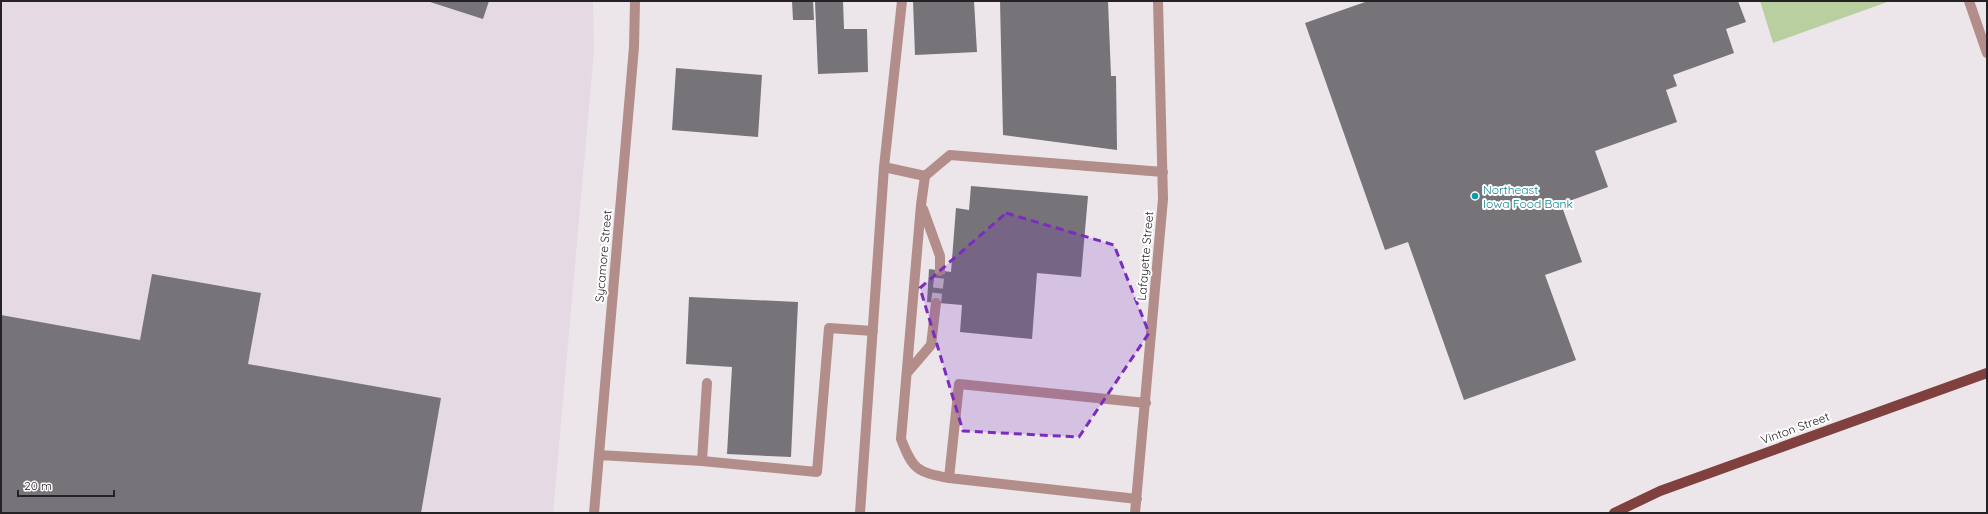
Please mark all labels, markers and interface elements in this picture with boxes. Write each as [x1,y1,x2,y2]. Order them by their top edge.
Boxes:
place label: Northeast Iowa Food Bank [1483,182,1573,211]
marker: Northeast Iowa Food Bank [1470,191,1480,201]
street label: Sycamore Street [592,209,614,303]
street label: Lafayette Street [1134,211,1156,301]
street label: Vinton Street [1759,409,1831,447]
scale bar [18,472,114,498]
text: 20 m [24,478,52,493]

